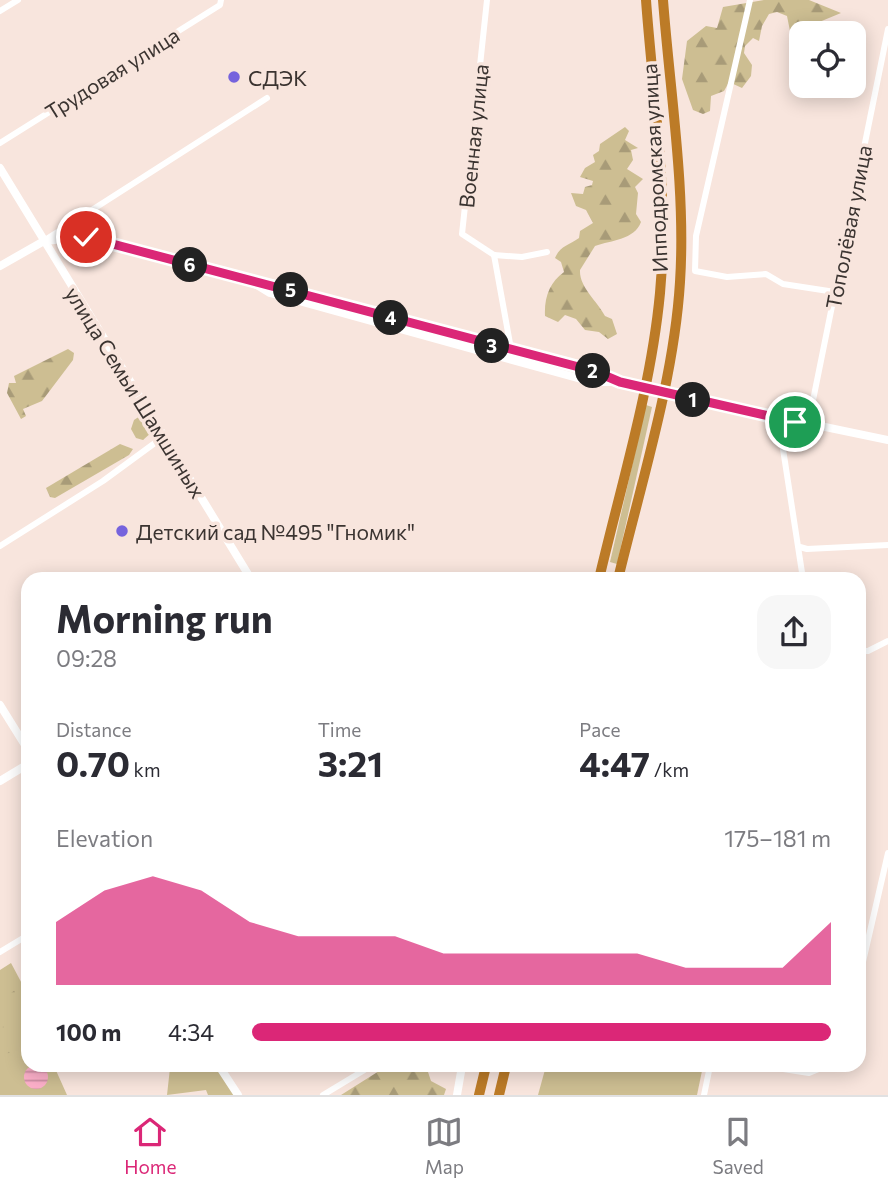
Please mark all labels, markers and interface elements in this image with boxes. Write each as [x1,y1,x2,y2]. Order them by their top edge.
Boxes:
map controls [789,21,866,98]
button: locate [789,21,866,98]
street label: Трудовая улица [40,22,184,124]
street label: Военная улица [453,63,493,209]
street label: Ипподромская улица [636,63,672,273]
place label: СДЭК [248,65,307,90]
marker: СДЭК [226,69,242,85]
street label: Тополёвая улица [820,143,876,311]
pin [56,207,116,267]
icon: check [67,218,105,256]
pin: 6 [172,247,208,282]
text: 6 [184,253,195,276]
pin: 5 [274,272,308,308]
text: 5 [285,278,296,301]
street label: улица Семьи Шамшиных [61,282,211,502]
pin: 4 [374,300,408,336]
text: 4 [385,306,396,329]
pin: 3 [475,328,510,364]
text: 3 [486,334,497,357]
pin: 2 [576,354,610,388]
text: 2 [587,359,598,382]
pin: 1 [676,382,710,418]
text: 1 [688,388,697,411]
pin [765,392,825,452]
icon: arrive [776,403,814,441]
place label: Детский сад №495 "Гномик" [136,519,415,544]
marker: Детский сад №495 "Гномик" [114,523,130,539]
text: Morning run [56,594,273,641]
button: share [757,595,831,669]
text: 09:28 [56,644,117,672]
text: Distance [56,718,132,741]
text: Time [318,718,361,741]
text: Pace [579,718,621,741]
text: 0.70 [56,741,130,784]
text: 3:21 [318,741,383,784]
text: 4:47 [579,741,650,784]
text: km [130,758,160,781]
text: /km [650,758,689,781]
text: Elevation [56,824,153,852]
text: 175–181 m [724,824,831,852]
text: 100 m [56,1018,121,1046]
text: 4:34 [168,1018,214,1046]
tab: Home [124,1113,176,1178]
tab: Map [425,1113,464,1178]
tab: Saved [712,1113,764,1178]

